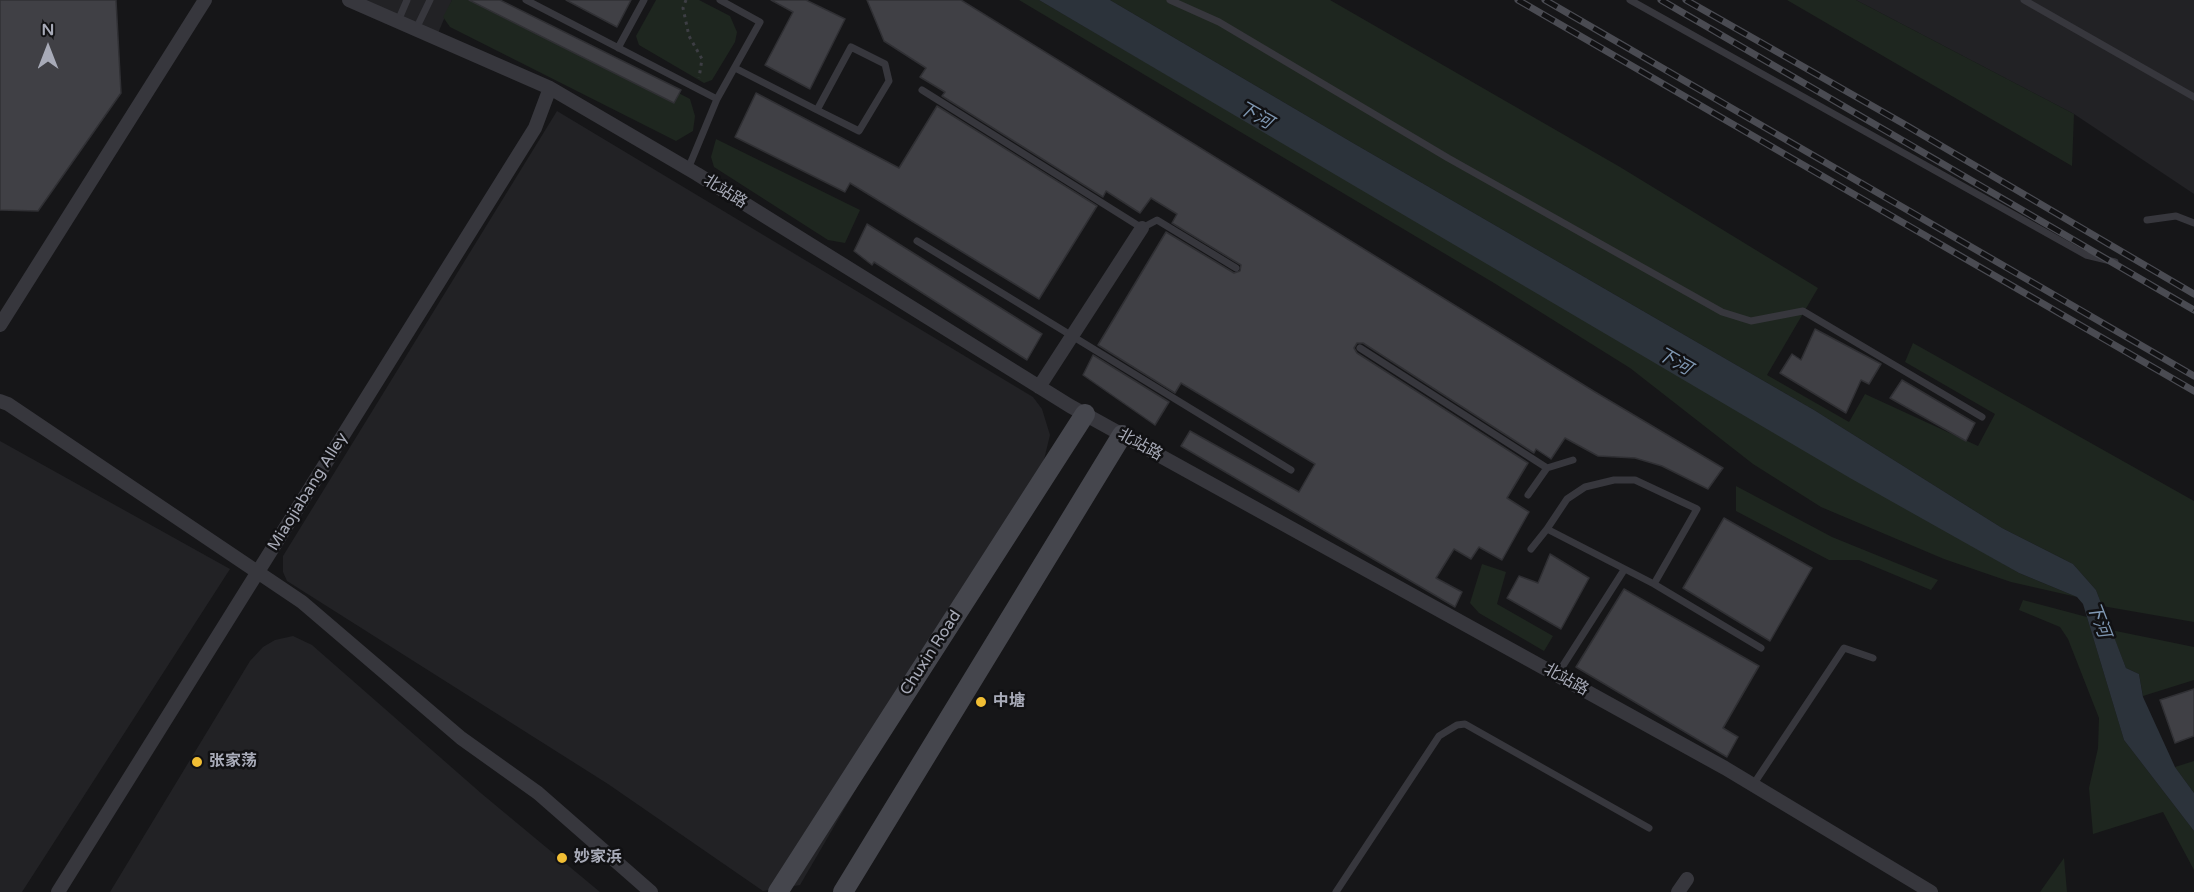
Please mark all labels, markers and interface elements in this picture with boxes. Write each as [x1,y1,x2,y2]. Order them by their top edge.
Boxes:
north arrow [18,18,78,78]
text: N [42,20,54,40]
water label: 下河 [1234,98,1276,134]
street label: 北站路 [700,171,750,213]
water label: 下河 [1653,344,1695,380]
street label: 北站路 [1114,425,1166,465]
street label: Miaojiabang Alley [264,429,352,555]
water label: 下河 [2081,599,2115,641]
street label: Chuxin Road [897,607,965,699]
street label: 北站路 [1540,660,1592,700]
place label: 中塘 [993,692,1025,712]
marker: 中塘 [974,695,988,709]
place label: 张家荡 [209,752,257,772]
marker: 张家荡 [190,755,204,769]
place label: 妙家浜 [574,848,622,868]
marker: 妙家浜 [555,851,569,865]

